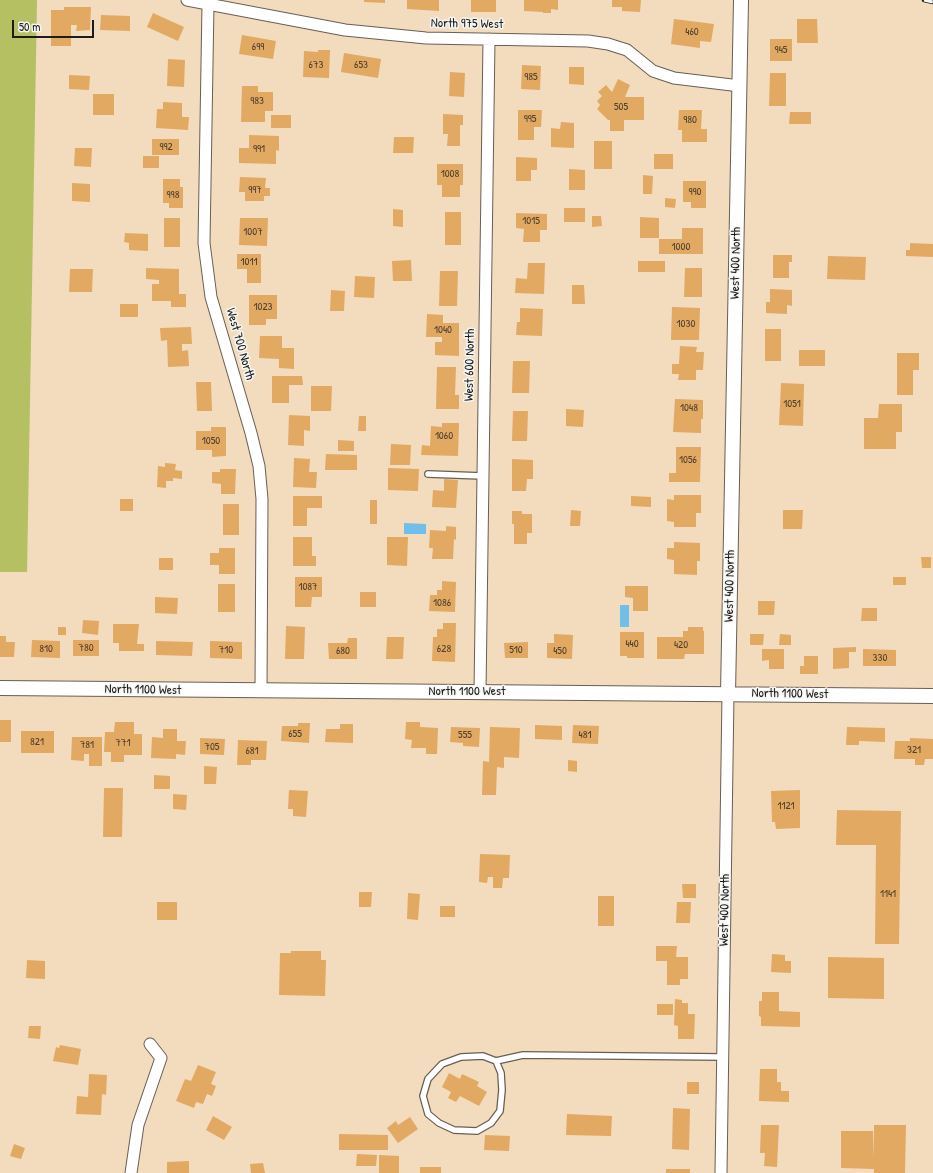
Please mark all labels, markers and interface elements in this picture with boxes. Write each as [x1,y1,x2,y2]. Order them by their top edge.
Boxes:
scale bar [14,12,96,38]
street label: North 975 West [431,16,503,32]
text: 50 m [19,18,40,35]
house number: 460 [685,25,699,39]
house number: 699 [252,40,264,54]
house number: 945 [775,43,787,57]
house number: 673 [309,58,323,72]
house number: 653 [354,58,368,72]
house number: 985 [524,70,538,84]
house number: 983 [250,94,264,108]
house number: 505 [614,100,628,114]
house number: 995 [524,112,536,126]
house number: 980 [683,113,697,127]
house number: 992 [159,140,173,154]
house number: 991 [253,142,265,156]
house number: 1008 [441,167,459,181]
house number: 997 [248,183,262,197]
house number: 990 [688,185,702,199]
house number: 998 [167,188,179,202]
house number: 1015 [522,214,540,228]
house number: 1007 [243,225,263,239]
street label: West 400 North [728,227,744,299]
house number: 1000 [672,240,690,254]
house number: 1011 [241,255,257,269]
house number: 1023 [254,300,272,314]
street label: West 700 North [222,306,258,382]
house number: 1030 [677,317,695,331]
house number: 1040 [434,323,452,337]
street label: West 600 North [462,329,478,401]
house number: 1051 [783,397,801,411]
house number: 1048 [680,401,698,415]
house number: 1060 [435,429,453,443]
house number: 1050 [202,434,220,448]
house number: 1056 [679,453,697,467]
street label: West 400 North [722,550,738,622]
house number: 1087 [298,580,318,594]
house number: 1086 [433,596,451,610]
house number: 440 [625,637,639,651]
house number: 420 [674,638,688,652]
house number: 780 [78,641,94,655]
house number: 810 [39,642,53,656]
house number: 628 [437,642,451,656]
house number: 710 [219,643,233,657]
house number: 510 [509,643,523,657]
house number: 680 [336,644,350,658]
house number: 450 [553,644,567,658]
house number: 330 [873,651,887,665]
street label: North 1100 West [104,682,182,698]
street label: North 1100 West [429,684,505,700]
street label: North 1100 West [751,686,829,702]
house number: 655 [288,727,302,741]
house number: 555 [458,728,472,742]
house number: 481 [579,728,591,742]
house number: 821 [30,735,44,749]
house number: 771 [116,736,130,750]
house number: 781 [80,738,94,752]
house number: 705 [204,740,220,754]
house number: 321 [907,743,921,757]
house number: 681 [245,744,259,758]
house number: 1121 [777,799,795,813]
street label: West 400 North [717,874,733,946]
house number: 1141 [880,887,896,901]

